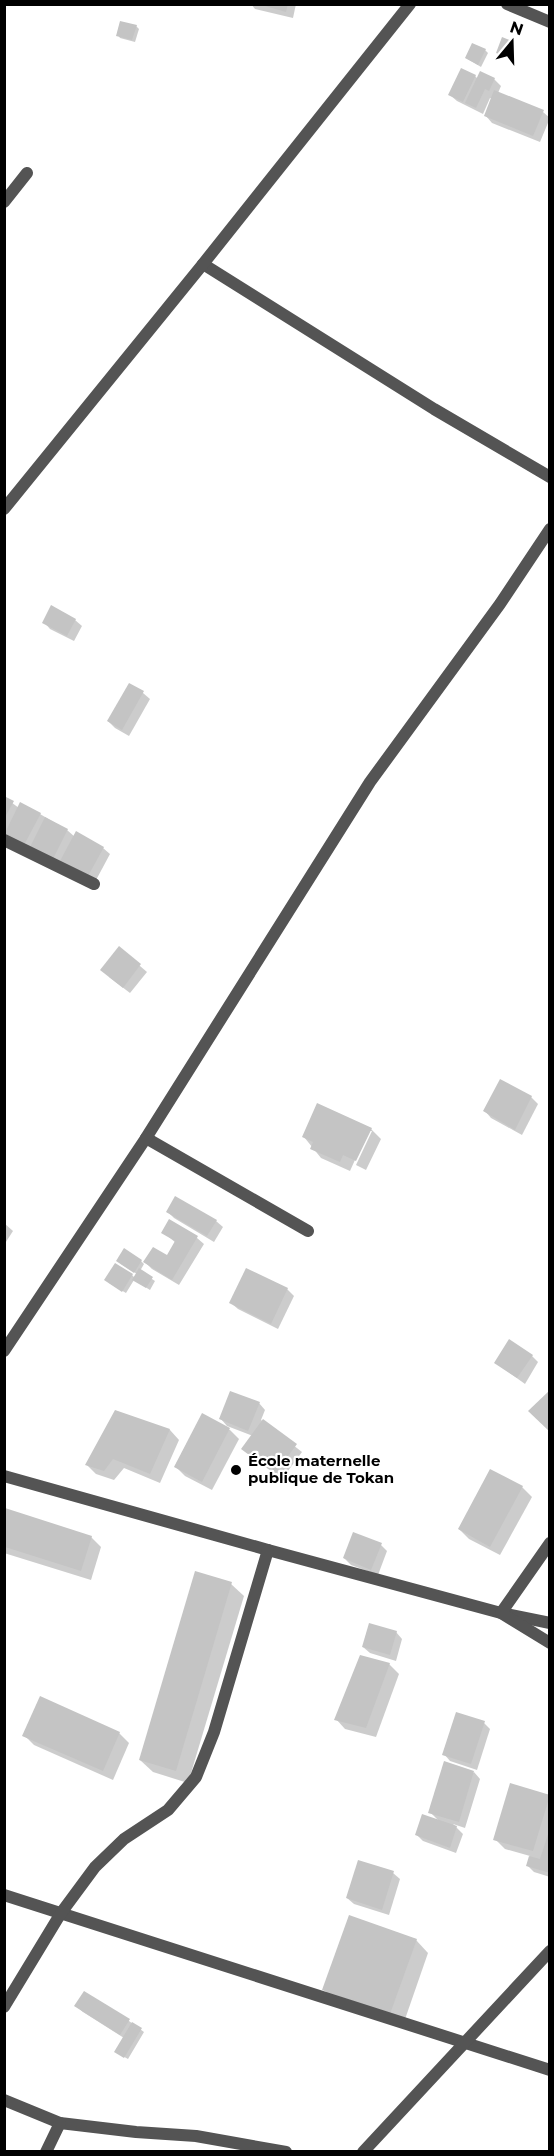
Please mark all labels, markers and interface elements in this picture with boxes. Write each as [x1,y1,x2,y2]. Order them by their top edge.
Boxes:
north arrow [482,12,542,72]
text: N [508,17,526,39]
place label: École maternelle publique de Tokan [248,1451,394,1487]
marker: École maternelle publique de Tokan [229,1463,243,1477]

